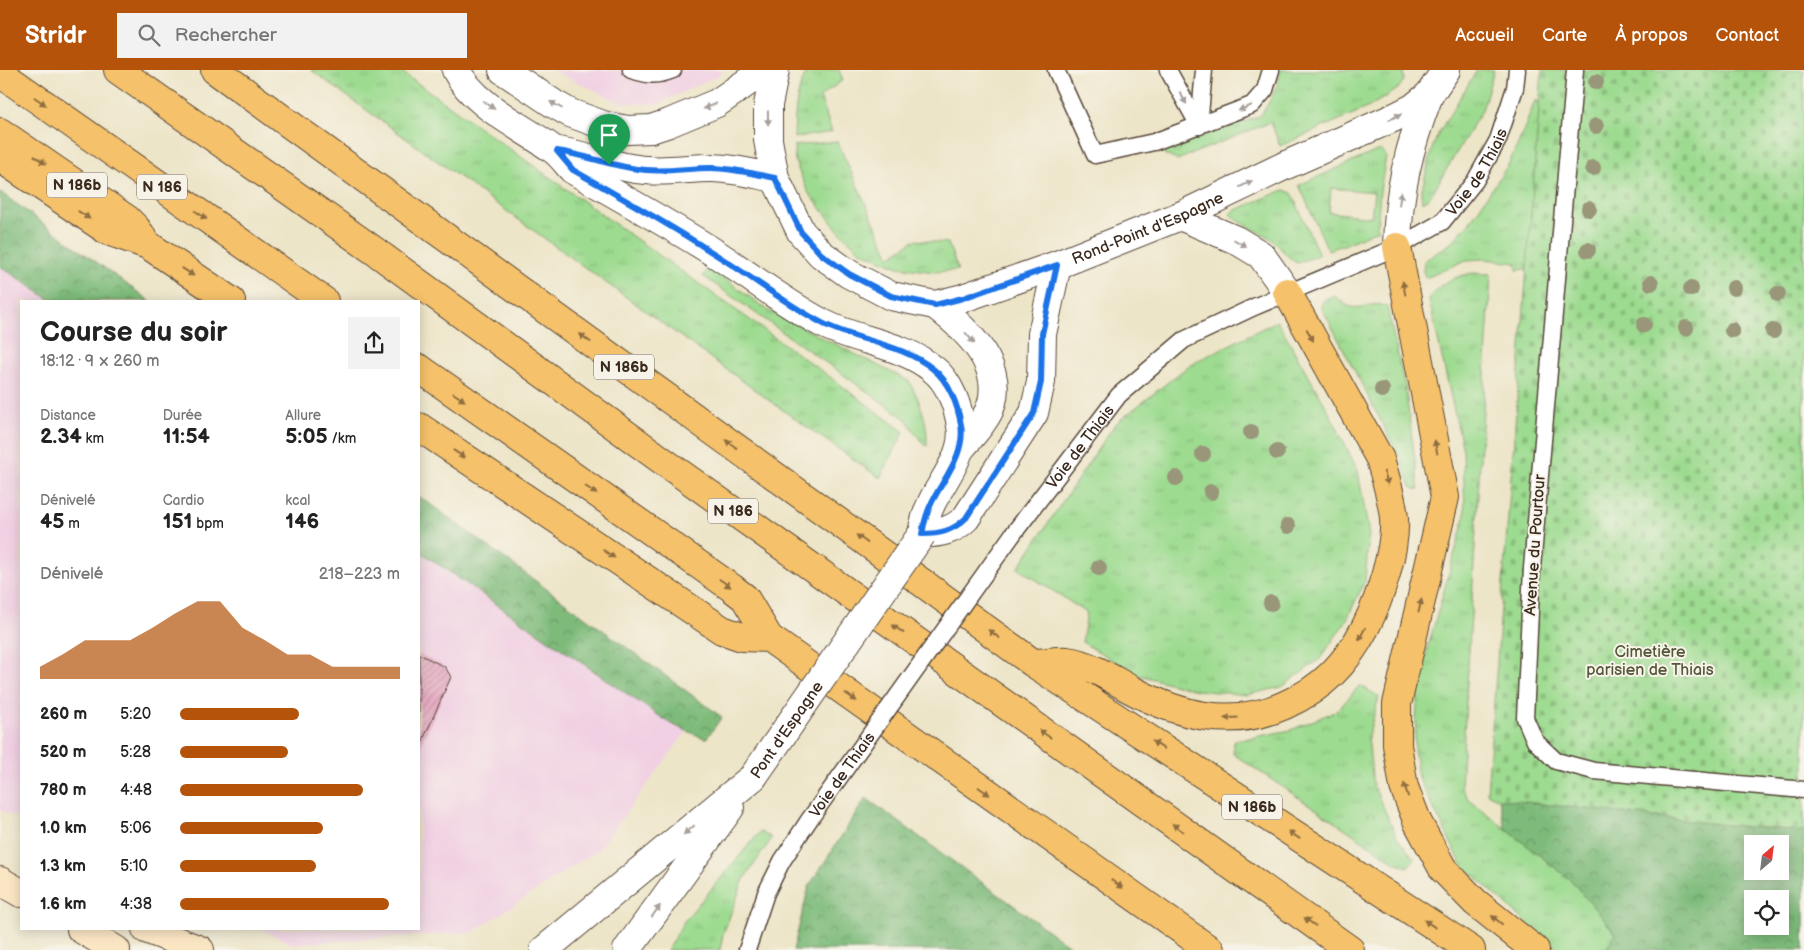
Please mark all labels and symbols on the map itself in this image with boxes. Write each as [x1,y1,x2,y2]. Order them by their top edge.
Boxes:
one-way arrow [1179,91,1187,105]
one-way arrow [33,96,47,106]
one-way arrow [482,100,496,110]
one-way arrow [550,101,563,110]
one-way arrow [703,102,717,110]
one-way arrow [1237,104,1252,112]
one-way arrow [764,110,772,126]
one-way arrow [1387,113,1402,122]
pin [588,114,630,165]
street label: Voie de Thiais [1443,126,1512,220]
one-way arrow [33,155,47,165]
road number: N 186b [47,172,107,198]
road number: N 186 [137,174,187,200]
one-way arrow [1239,180,1253,188]
street label: Rond-Point d'Espagne [1069,188,1227,269]
one-way arrow [1396,190,1404,206]
one-way arrow [77,210,90,220]
one-way arrow [194,210,208,220]
one-way arrow [1233,238,1246,247]
one-way arrow [181,267,195,277]
one-way arrow [1400,279,1408,295]
one-way arrow [1306,328,1315,341]
one-way arrow [964,331,976,343]
one-way arrow [578,333,592,343]
road number: N 186b [594,354,654,380]
one-way arrow [452,392,465,402]
street label: Voie de Thiais [1043,402,1119,493]
one-way arrow [724,439,738,449]
one-way arrow [1431,439,1439,455]
one-way arrow [452,449,466,459]
one-way arrow [1383,471,1390,486]
street label: Avenue du Pourtour [1521,474,1550,616]
one-way arrow [584,485,598,495]
road number: N 186 [708,498,758,524]
one-way arrow [855,534,869,544]
one-way arrow [602,550,615,559]
one-way arrow [718,578,732,588]
one-way arrow [1416,598,1424,613]
one-way arrow [892,624,905,634]
one-way arrow [1358,627,1366,642]
one-way arrow [988,629,1001,640]
park label: Cimetière parisien de Thiais [1586,643,1714,680]
street label: Pont d'Espagne [747,678,828,783]
one-way arrow [845,692,858,702]
one-way arrow [1223,715,1239,723]
street label: Voie de Thiais [806,729,880,822]
one-way arrow [1038,729,1052,739]
one-way arrow [1152,740,1165,750]
one-way arrow [1401,782,1409,797]
one-way arrow [977,785,990,796]
road number: N 186b [1222,794,1282,820]
one-way arrow [1171,823,1184,833]
one-way arrow [682,825,695,836]
one-way arrow [1287,830,1301,839]
north arrow [1744,835,1789,880]
one-way arrow [1110,879,1124,889]
one-way arrow [651,904,661,917]
one-way arrow [1491,915,1504,926]
one-way arrow [1303,917,1317,927]
one-way arrow [1423,919,1436,929]

